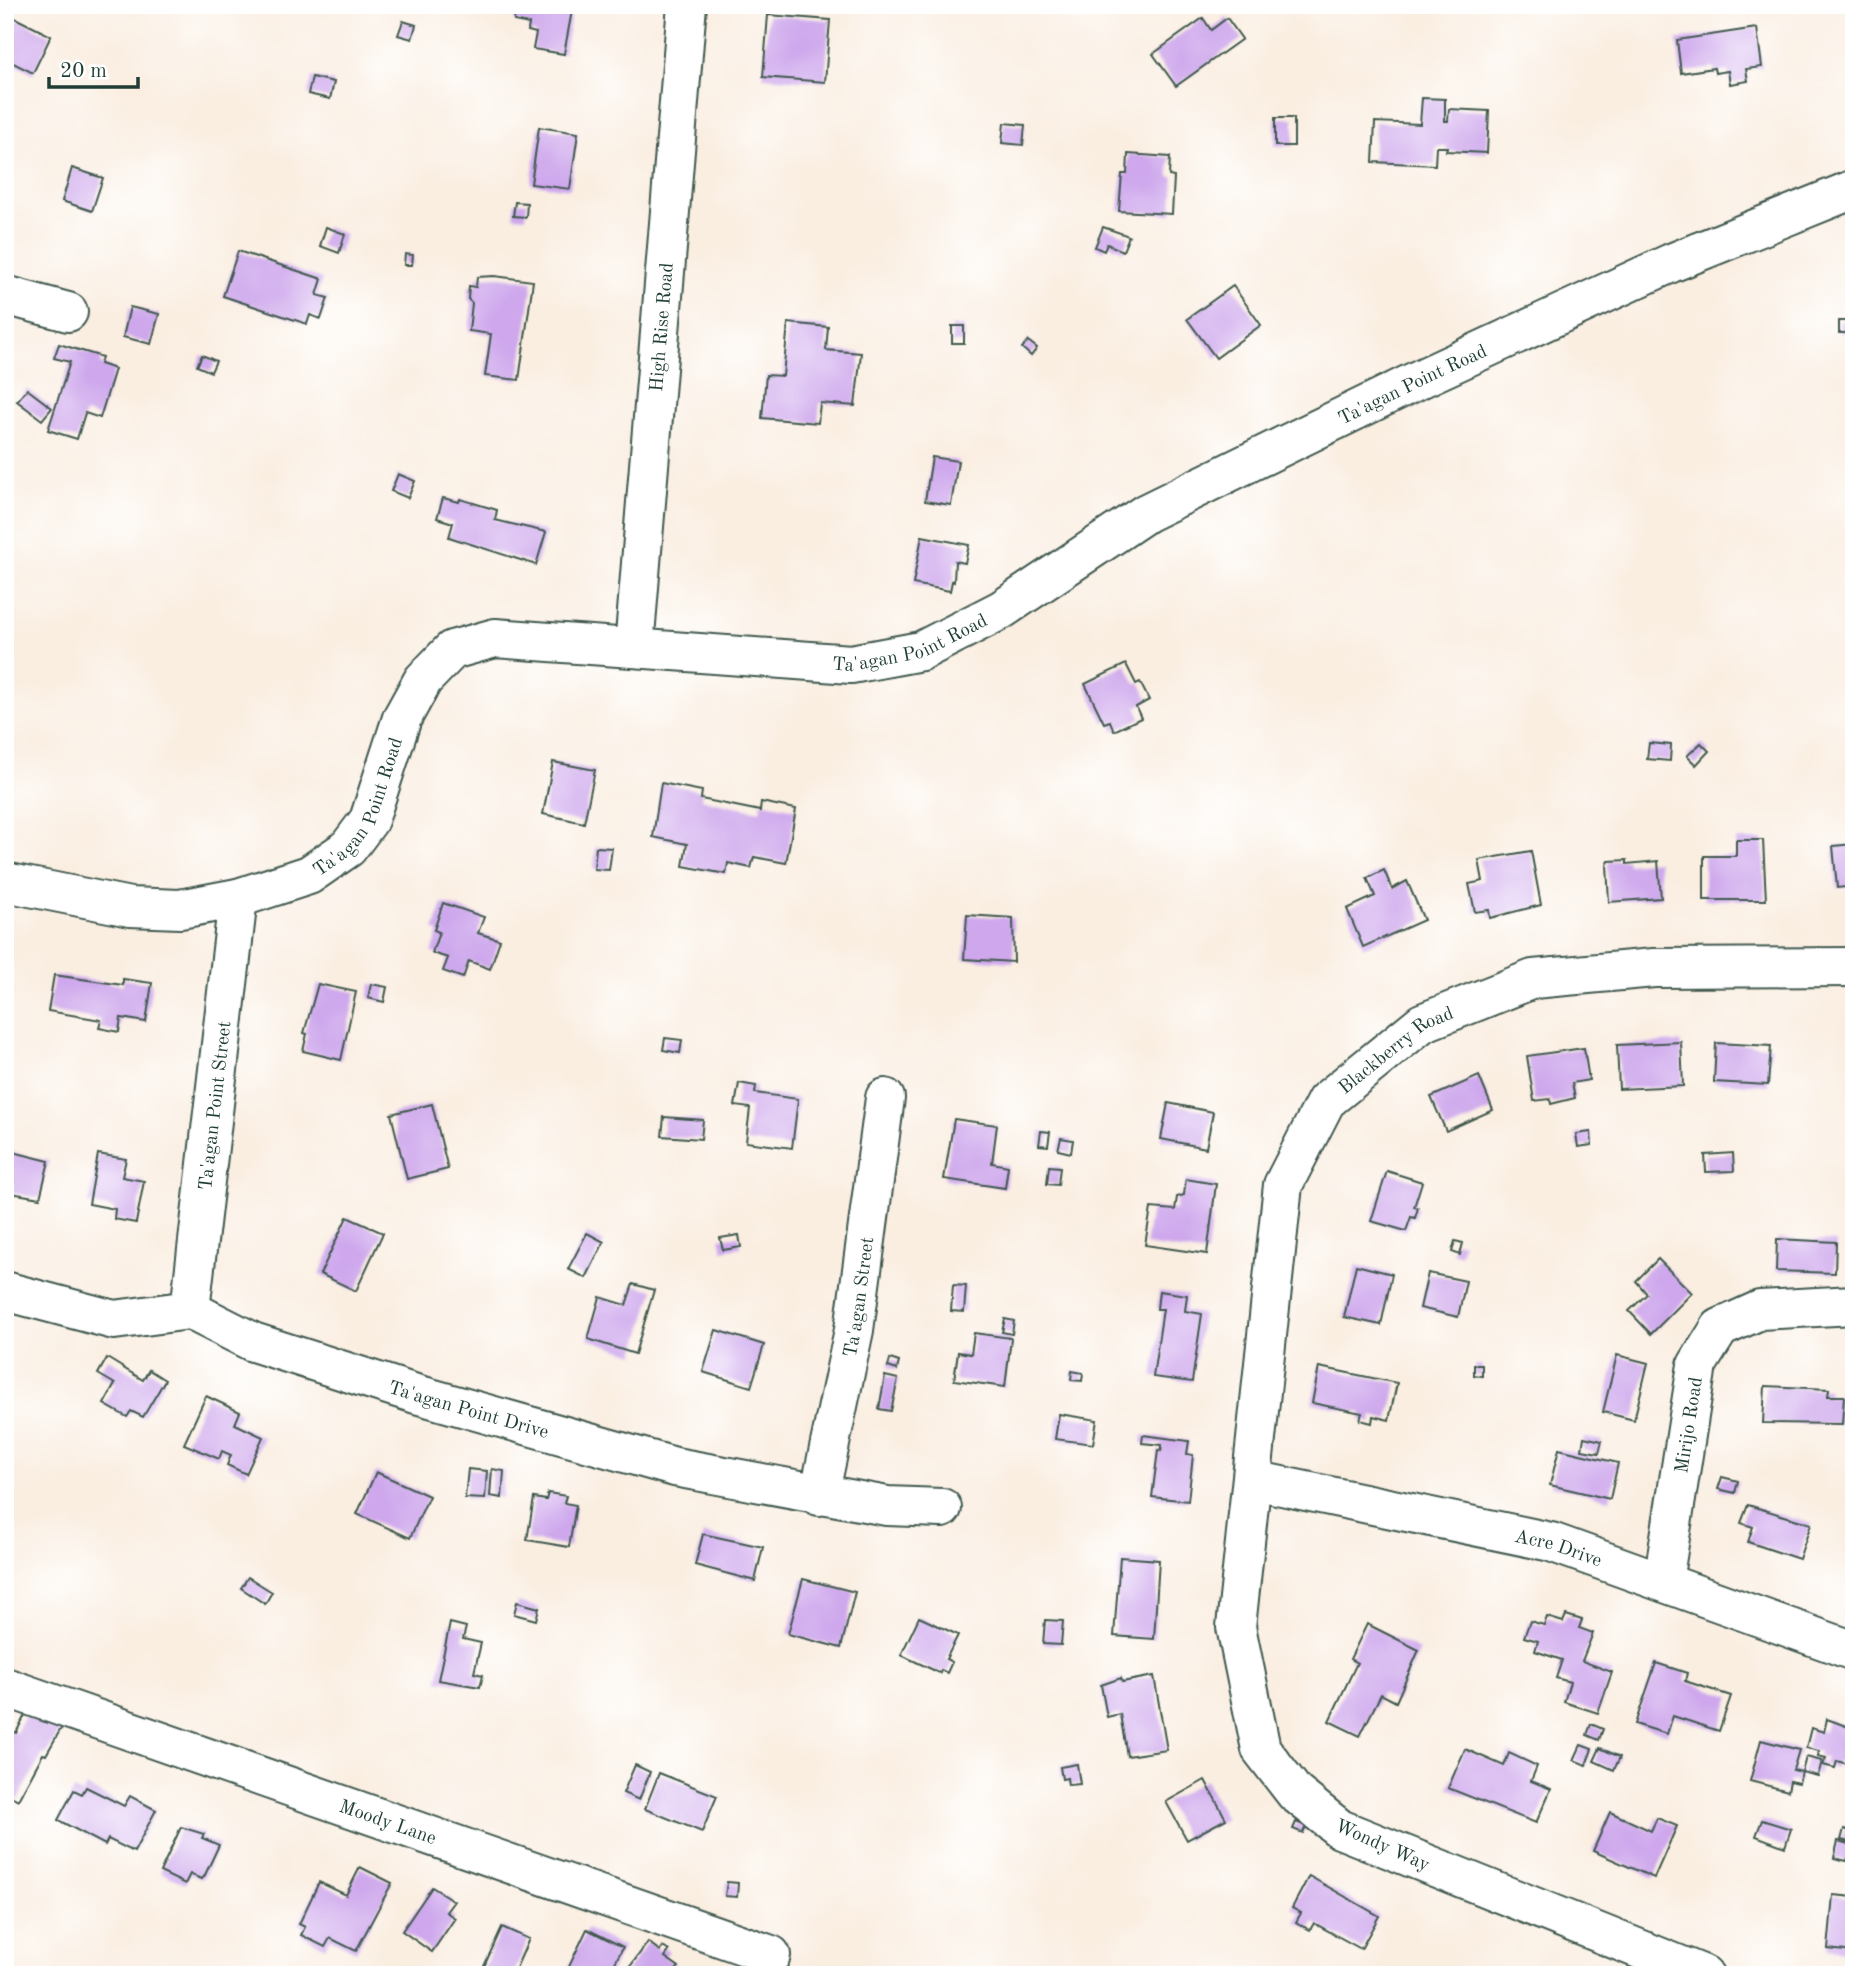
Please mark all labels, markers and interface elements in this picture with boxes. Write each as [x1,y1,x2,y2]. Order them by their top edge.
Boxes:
scale bar [49,46,138,90]
text: 20 m [60,61,107,82]
street label: High Rise Road [648,262,678,393]
street label: Ta'agan Point Road [1336,342,1490,429]
street label: Ta'agan Point Road [831,612,991,676]
street label: Ta'agan Point Road [310,735,407,881]
street label: Blackberry Road [1336,1005,1457,1099]
street label: Ta'agan Point Street [197,1020,236,1191]
street label: Ta'agan Street [841,1236,878,1359]
street label: Mirijo Road [1673,1376,1707,1475]
street label: Ta'agan Point Drive [386,1379,550,1443]
street label: Acre Drive [1513,1528,1604,1572]
street label: Moody Lane [336,1798,438,1849]
street label: Wondy Way [1332,1817,1432,1876]

